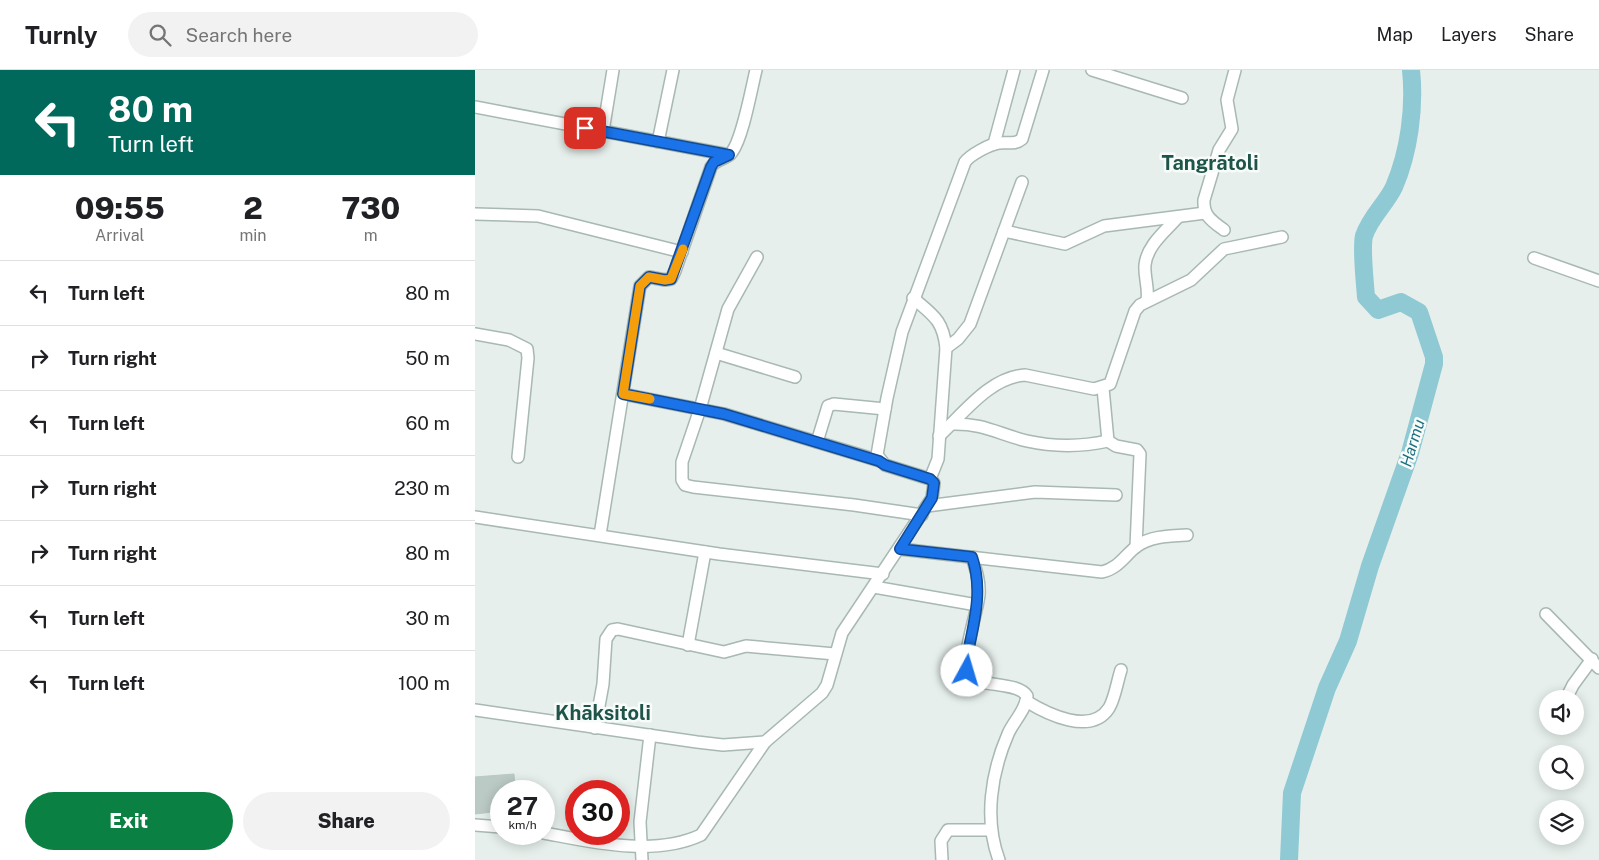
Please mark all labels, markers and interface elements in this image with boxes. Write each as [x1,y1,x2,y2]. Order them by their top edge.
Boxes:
search box [128,12,478,57]
text: Turnly [25,21,98,49]
icon: search [146,21,174,49]
text: Search here [186,24,292,46]
text: Map [1377,24,1413,45]
text: Layers [1441,24,1497,45]
text: Share [1525,24,1574,45]
text: 80 m [108,89,193,130]
icon: left [25,90,90,155]
pin [564,107,606,149]
icon: arrive [571,114,599,142]
text: Turn left [108,131,194,157]
district label: Tangrātoli [1161,151,1259,175]
text: 09:55 [75,190,165,226]
text: 2 [243,190,263,226]
text: 730 [341,190,400,226]
text: Arrival [95,226,144,245]
text: min [239,226,267,245]
text: m [364,226,378,245]
icon: left [25,279,53,307]
text: Turn left [68,282,145,304]
text: 80 m [405,282,450,304]
icon: right [25,344,53,372]
text: Turn right [68,347,157,369]
text: 50 m [405,347,450,369]
icon: left [25,409,53,437]
text: Turn left [68,412,145,434]
text: 60 m [406,412,450,434]
water label: Harmu [1396,417,1429,469]
icon: right [25,474,53,502]
text: Turn right [68,477,157,499]
text: 230 m [394,477,450,499]
icon: right [25,539,53,567]
text: Turn right [68,542,157,564]
text: 80 m [405,542,450,564]
icon: left [25,604,53,632]
text: Turn left [68,607,145,629]
text: 30 m [405,607,450,629]
position arrow [940,644,992,696]
icon: left [25,669,53,697]
text: Turn left [68,672,145,694]
text: 100 m [398,672,450,694]
map controls [1539,690,1584,845]
button: sound [1539,690,1584,735]
district label: Khāksitoli [555,701,651,725]
button: search [1539,745,1584,790]
speed limit sign: 30 [565,780,630,845]
text: 27 [507,791,538,821]
button: Exit [25,792,233,850]
button: Share [243,792,450,850]
button: layers [1539,800,1584,845]
text: km/h [508,818,537,832]

